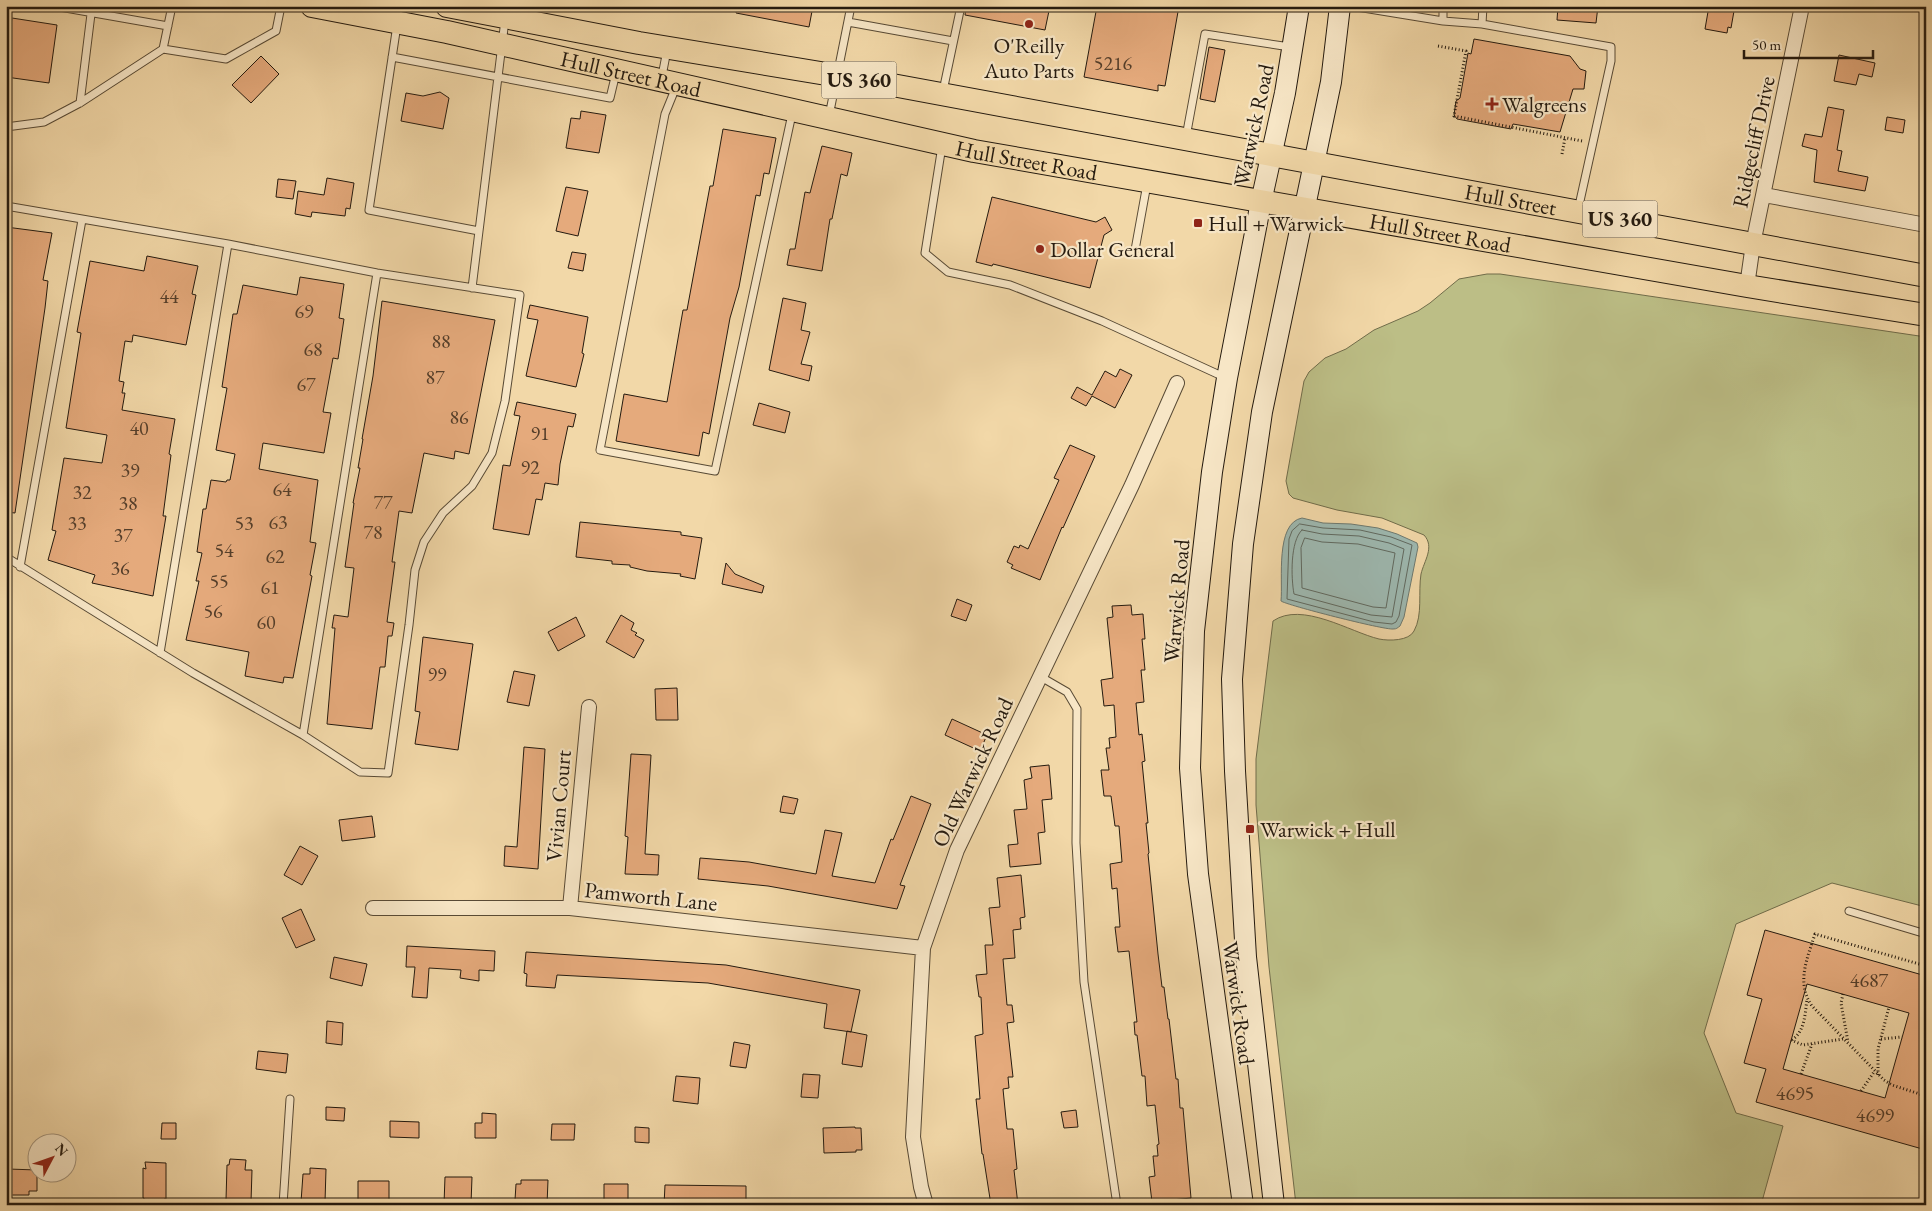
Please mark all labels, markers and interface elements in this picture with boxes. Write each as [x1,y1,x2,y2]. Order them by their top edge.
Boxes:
marker: O'Reilly Auto Parts [1023,18,1035,30]
scale bar [1744,28,1873,60]
place label: O'Reilly Auto Parts [983,31,1074,85]
text: 50 m [1752,35,1781,54]
street label: Hull Street Road [558,44,705,104]
house number: 5216 [1094,50,1133,76]
street label: Warwick Road [1226,60,1281,189]
road number: US 360 [822,62,896,98]
street label: Ridgecliff Drive [1725,73,1782,211]
place label: Walgreens [1502,90,1587,119]
marker: Walgreens [1486,98,1498,110]
street label: Hull Street Road [953,133,1100,187]
street label: Hull Street [1462,177,1559,222]
road number: US 360 [1582,200,1658,238]
street label: Hull Street Road [1367,206,1514,260]
place label: Hull + Warwick [1208,209,1344,238]
marker: Hull + Warwick [1192,217,1204,229]
place label: Dollar General [1050,235,1174,264]
marker: Dollar General [1034,243,1046,255]
house number: 44 [159,283,179,309]
house number: 69 [294,298,314,324]
house number: 88 [431,328,451,354]
house number: 68 [303,336,323,362]
house number: 87 [425,364,445,390]
house number: 67 [296,371,316,397]
house number: 86 [449,404,469,430]
house number: 40 [129,415,149,441]
house number: 91 [530,420,550,446]
house number: 92 [520,454,540,480]
house number: 39 [120,457,140,483]
house number: 64 [272,476,292,502]
house number: 32 [72,479,92,505]
house number: 77 [373,489,393,515]
house number: 38 [118,490,138,516]
house number: 63 [268,509,288,535]
house number: 33 [67,510,87,536]
house number: 53 [234,510,254,536]
house number: 78 [363,519,383,545]
house number: 37 [113,522,133,548]
house number: 54 [214,537,234,563]
street label: Warwick Road [1157,537,1196,664]
house number: 62 [265,543,285,569]
house number: 36 [110,555,130,581]
house number: 55 [209,568,229,594]
house number: 61 [260,574,280,600]
house number: 56 [203,598,223,624]
house number: 60 [256,609,276,635]
house number: 99 [427,661,447,687]
street label: Old Warwick Road [925,692,1020,852]
street label: Vivian Court [539,749,578,863]
place label: Warwick + Hull [1260,815,1396,844]
marker: Warwick + Hull [1244,823,1256,835]
street label: Pamworth Lane [583,875,719,918]
street label: Warwick Road [1215,940,1262,1067]
house number: 4687 [1850,967,1889,993]
house number: 4695 [1776,1080,1814,1106]
house number: 4699 [1856,1102,1895,1128]
north arrow [28,1134,78,1184]
text: N [51,1139,73,1160]

